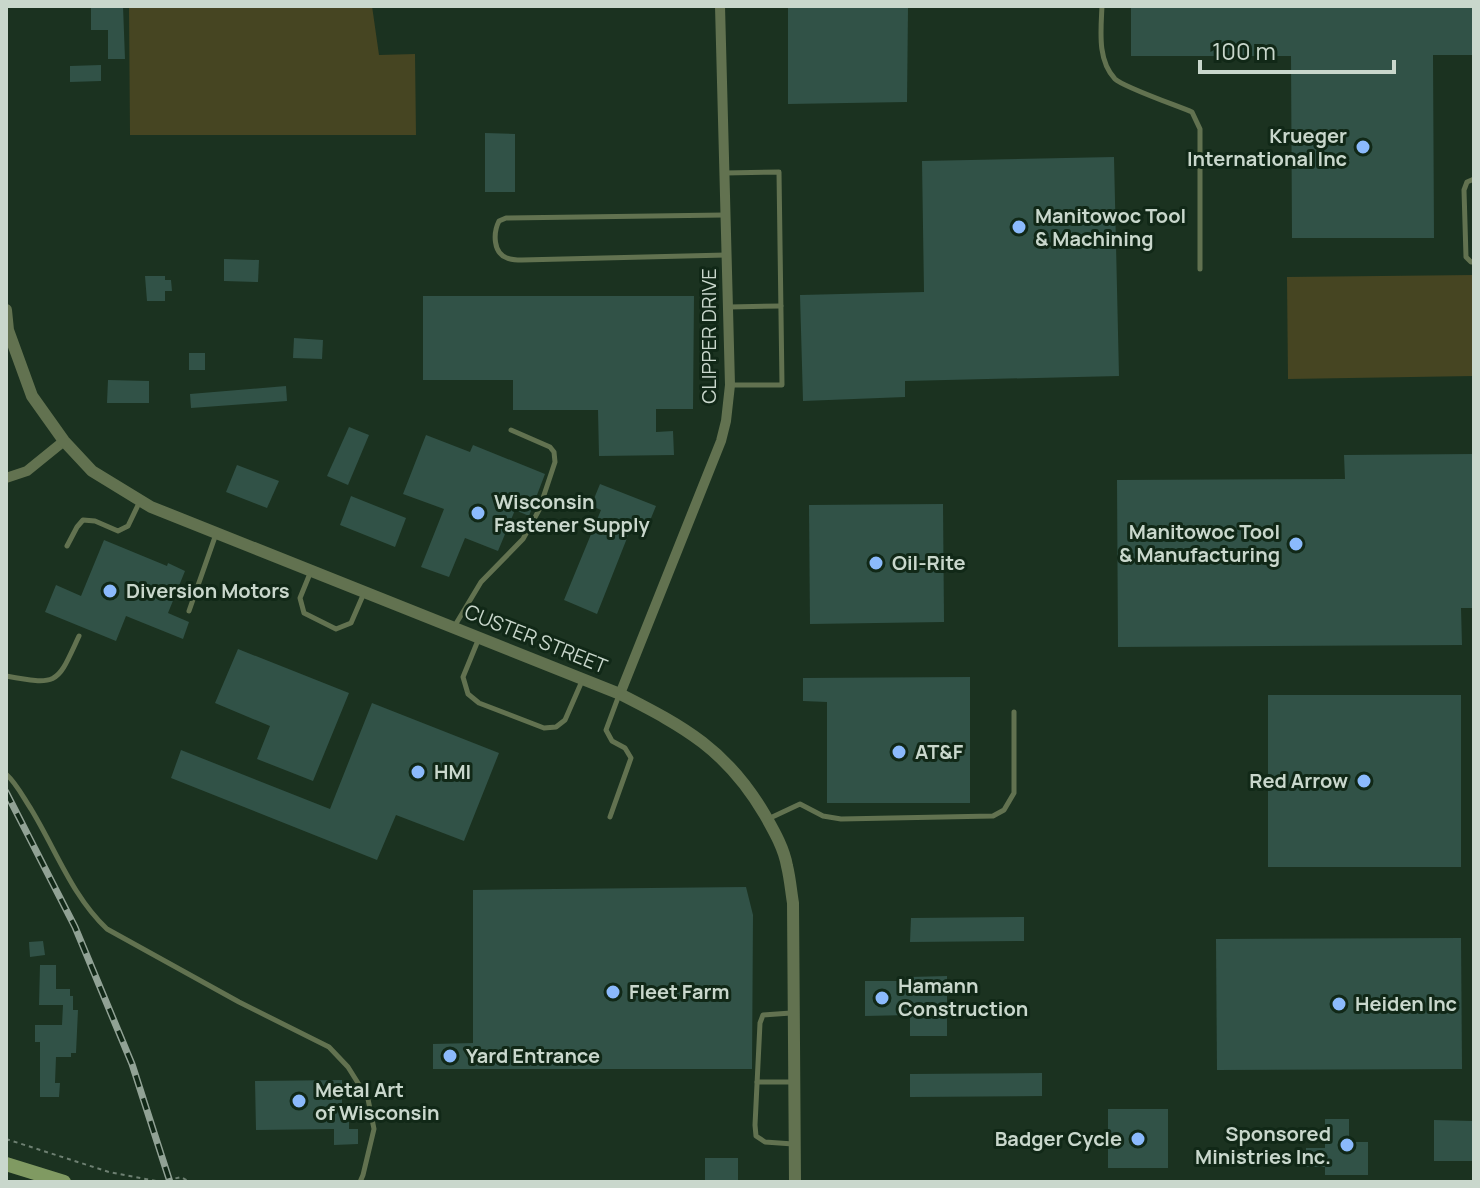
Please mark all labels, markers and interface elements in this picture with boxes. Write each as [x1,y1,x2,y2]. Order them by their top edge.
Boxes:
scale bar [1200,24,1394,74]
text: 100 m [1212,34,1276,67]
place label: Krueger International Inc [1187,122,1347,172]
marker: Krueger International Inc [1354,138,1372,156]
place label: Manitowoc Tool & Machining [1035,202,1186,252]
marker: Manitowoc Tool & Machining [1010,218,1028,236]
street label: CLIPPER DRIVE [695,268,722,404]
place label: Wisconsin Fastener Supply [494,488,651,538]
marker: Wisconsin Fastener Supply [469,504,487,522]
place label: Manitowoc Tool & Manufacturing [1119,518,1280,568]
marker: Manitowoc Tool & Manufacturing [1287,535,1305,553]
place label: Oil-Rite [892,549,966,576]
marker: Oil-Rite [867,554,885,572]
place label: Diversion Motors [126,577,290,604]
marker: Diversion Motors [101,582,119,600]
street label: CUSTER STREET [461,598,612,679]
place label: AT&F [915,738,964,765]
marker: AT&F [890,743,908,761]
place label: HMI [434,758,471,785]
marker: HMI [409,763,427,781]
place label: Red Arrow [1249,767,1348,794]
marker: Red Arrow [1355,772,1373,790]
place label: Hamann Construction [898,972,1028,1022]
place label: Fleet Farm [629,978,729,1005]
marker: Fleet Farm [604,983,622,1001]
marker: Hamann Construction [873,989,891,1007]
place label: Heiden Inc [1355,990,1457,1017]
marker: Heiden Inc [1330,995,1348,1013]
place label: Yard Entrance [466,1042,600,1069]
marker: Yard Entrance [441,1047,459,1065]
place label: Metal Art of Wisconsin [315,1076,440,1126]
marker: Metal Art of Wisconsin [290,1092,308,1110]
place label: Sponsored Ministries Inc. [1195,1120,1331,1170]
place label: Badger Cycle [995,1125,1122,1152]
marker: Badger Cycle [1129,1130,1147,1148]
marker: Sponsored Ministries Inc. [1338,1136,1356,1154]

